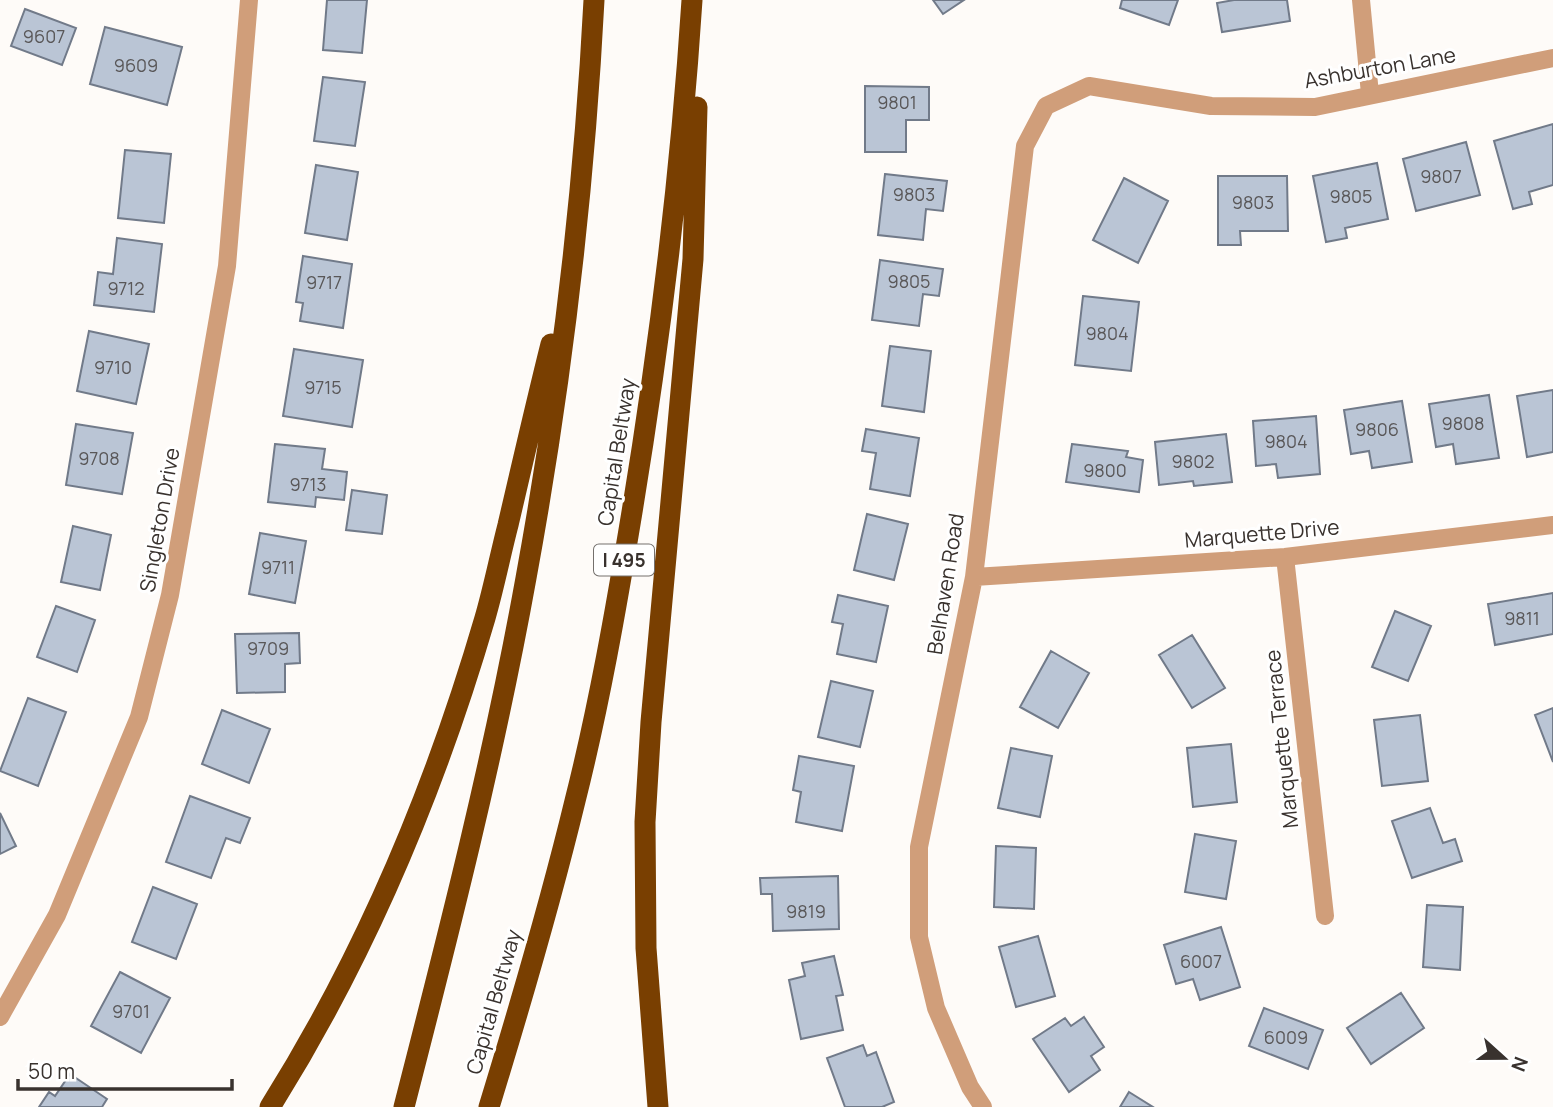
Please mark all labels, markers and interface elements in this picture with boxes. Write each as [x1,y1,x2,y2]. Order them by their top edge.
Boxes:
house number: 9607 [23,24,65,48]
street label: Ashburton Lane [1302,40,1458,94]
house number: 9609 [114,53,158,77]
house number: 9801 [877,90,917,114]
house number: 9807 [1420,164,1462,188]
house number: 9803 [893,182,935,206]
house number: 9805 [1330,184,1373,208]
house number: 9803 [1232,190,1274,214]
house number: 9805 [888,269,931,293]
house number: 9717 [306,270,342,294]
house number: 9712 [107,276,145,300]
house number: 9804 [1085,321,1129,345]
house number: 9710 [94,355,132,379]
house number: 9715 [304,375,342,399]
street label: Capital Beltway [591,376,642,528]
house number: 9808 [1441,411,1485,435]
house number: 9806 [1355,417,1399,441]
house number: 9804 [1264,429,1308,453]
street label: Singleton Drive [133,445,185,594]
house number: 9708 [78,446,120,470]
house number: 9802 [1172,449,1214,473]
house number: 9800 [1083,458,1127,482]
house number: 9713 [290,472,326,496]
street label: Belhaven Road [920,511,970,656]
street label: Marquette Drive [1183,512,1340,554]
road number: I 495 [594,544,654,576]
house number: 9711 [261,555,295,579]
house number: 9811 [1504,606,1540,630]
house number: 9709 [247,636,289,660]
street label: Marquette Terrace [1258,649,1304,830]
house number: 9819 [786,899,826,923]
street label: Capital Beltway [459,926,527,1077]
house number: 6007 [1180,949,1222,973]
house number: 9701 [112,999,150,1023]
north arrow [1469,1023,1539,1093]
house number: 6009 [1264,1025,1308,1049]
scale bar [18,1048,231,1092]
text: N [1505,1053,1534,1075]
text: 50 m [28,1057,75,1085]

